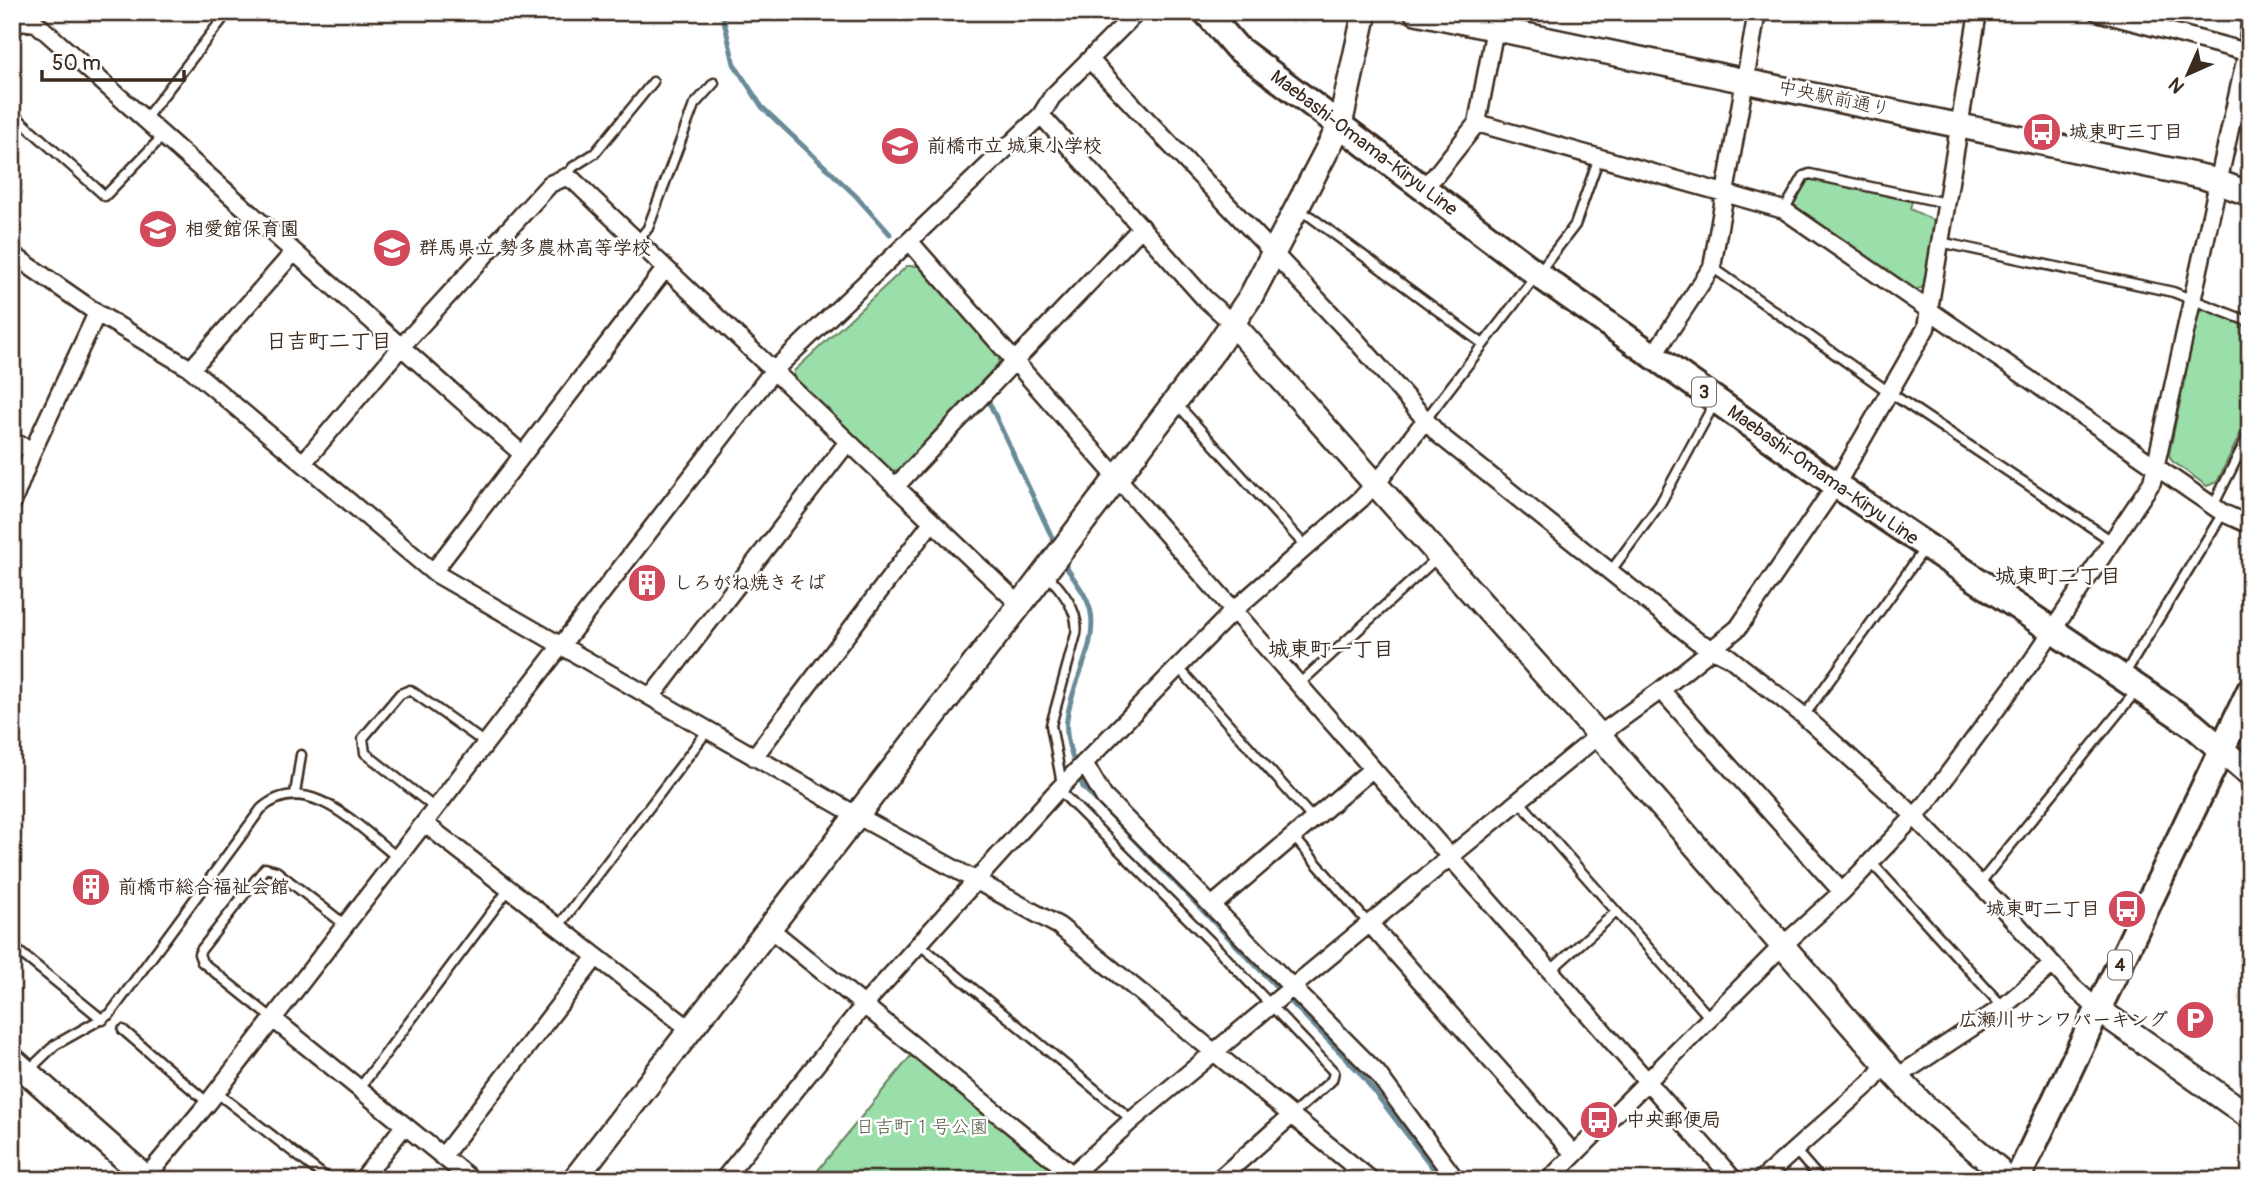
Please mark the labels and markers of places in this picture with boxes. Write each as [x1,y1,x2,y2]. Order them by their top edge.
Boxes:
bus stop icon: 城東町三丁目 [2021,111,2063,153]
place label: 城東町三丁目 [2069,120,2183,144]
school or university icon: 前橋市立 城東小学校 [879,125,921,167]
place label: 前橋市立 城東小学校 [927,134,1102,158]
school or university icon: 相愛館保育園 [137,208,179,250]
place label: 相愛館保育園 [185,217,299,241]
school or university icon: 群馬県立 勢多農林高等学校 [371,227,413,269]
place label: 群馬県立 勢多農林高等学校 [419,236,651,260]
building icon: しろがね焼きそば [626,562,668,604]
place label: しろがね焼きそば [674,571,826,595]
building icon: 前橋市総合福祉会館 [70,866,112,908]
place label: 前橋市総合福祉会館 [118,875,289,899]
bus stop icon: 城東町二丁目 [2106,888,2148,930]
place label: 城東町二丁目 [1986,897,2100,921]
parking icon: 広瀬川サンワパーキング [2174,999,2216,1041]
place label: 広瀬川サンワパーキング [1959,1008,2168,1032]
bus stop icon: 中央郵便局 [1578,1099,1620,1141]
place label: 中央郵便局 [1626,1108,1721,1132]

